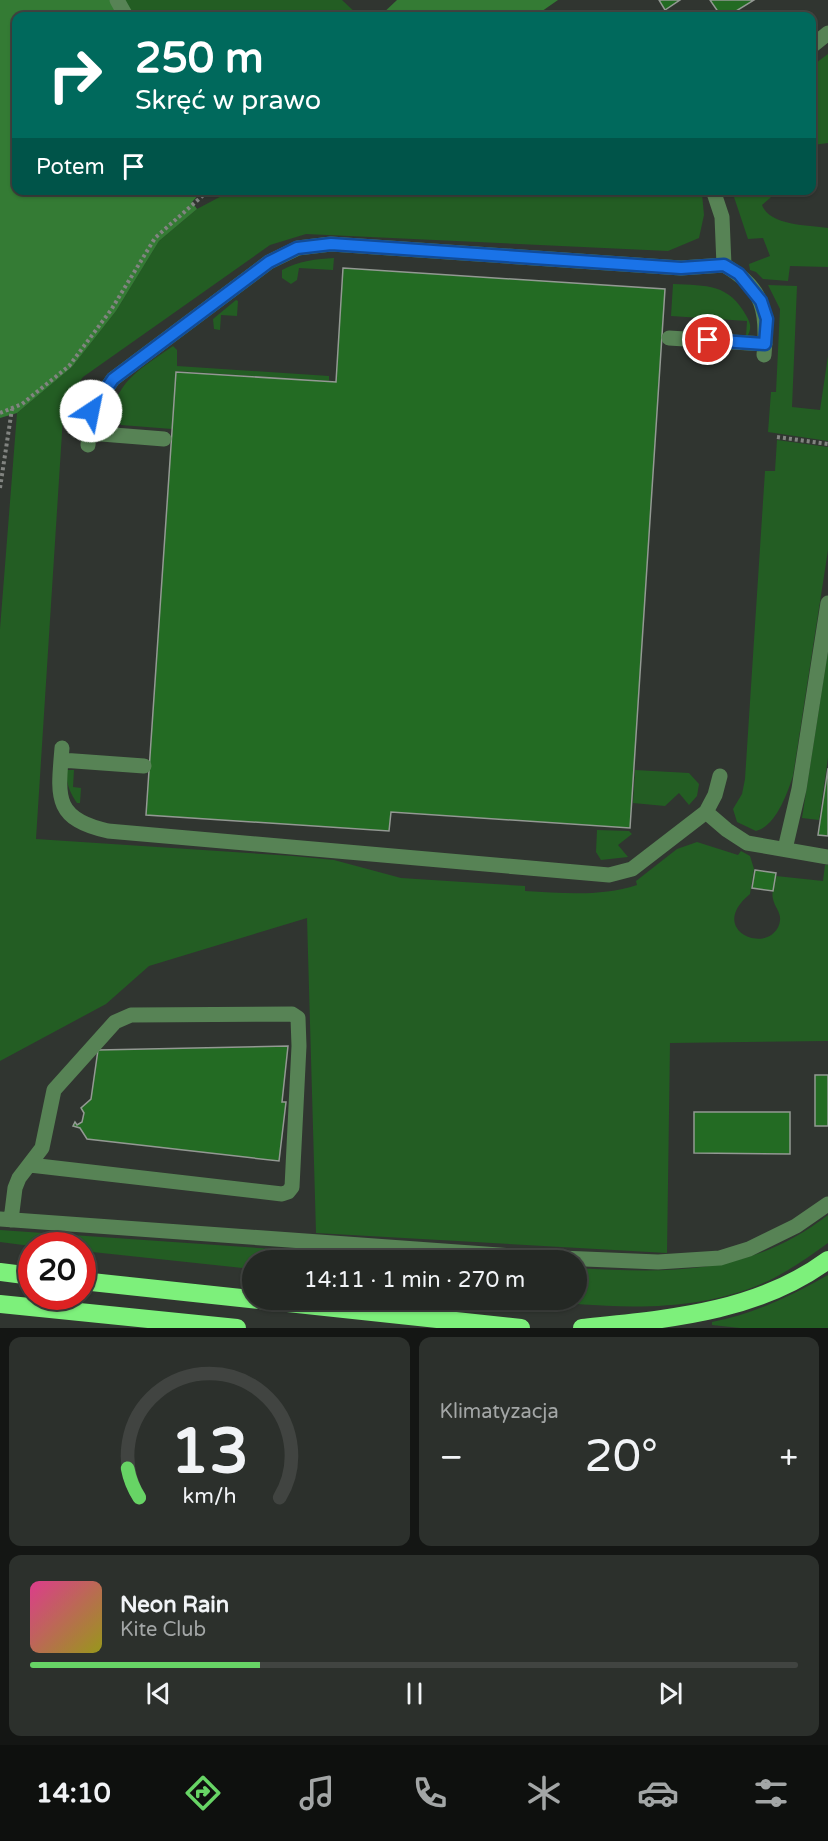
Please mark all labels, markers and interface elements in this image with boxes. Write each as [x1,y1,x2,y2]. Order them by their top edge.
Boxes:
text: 250 m [135,33,264,84]
icon: right [36,36,114,114]
text: Skręć w prawo [135,84,321,117]
icon: arrive [117,150,150,183]
text: Potem [36,154,105,180]
pin [682,314,733,365]
icon: arrive [691,323,724,356]
position arrow [59,379,123,443]
speed limit sign: 20 [18,1232,96,1310]
text: 14:11 · 1 min · 270 m [304,1267,525,1293]
text: Klimatyzacja [440,1400,559,1424]
text: 13 [170,1415,248,1490]
text: 20° [584,1430,658,1484]
text: − [440,1438,463,1477]
text: + [779,1438,798,1477]
text: km/h [182,1484,236,1510]
text: Neon Rain [120,1592,229,1618]
text: Kite Club [120,1618,206,1642]
icon: previous [142,1677,175,1710]
icon: pause [398,1677,431,1710]
icon: next [654,1677,687,1710]
icon: directions [182,1772,224,1814]
icon: music [296,1772,338,1814]
icon: phone [409,1772,451,1814]
icon: climate [523,1772,565,1814]
icon: car [637,1772,679,1814]
icon: filters [750,1772,792,1814]
text: 14:10 [36,1777,111,1810]

